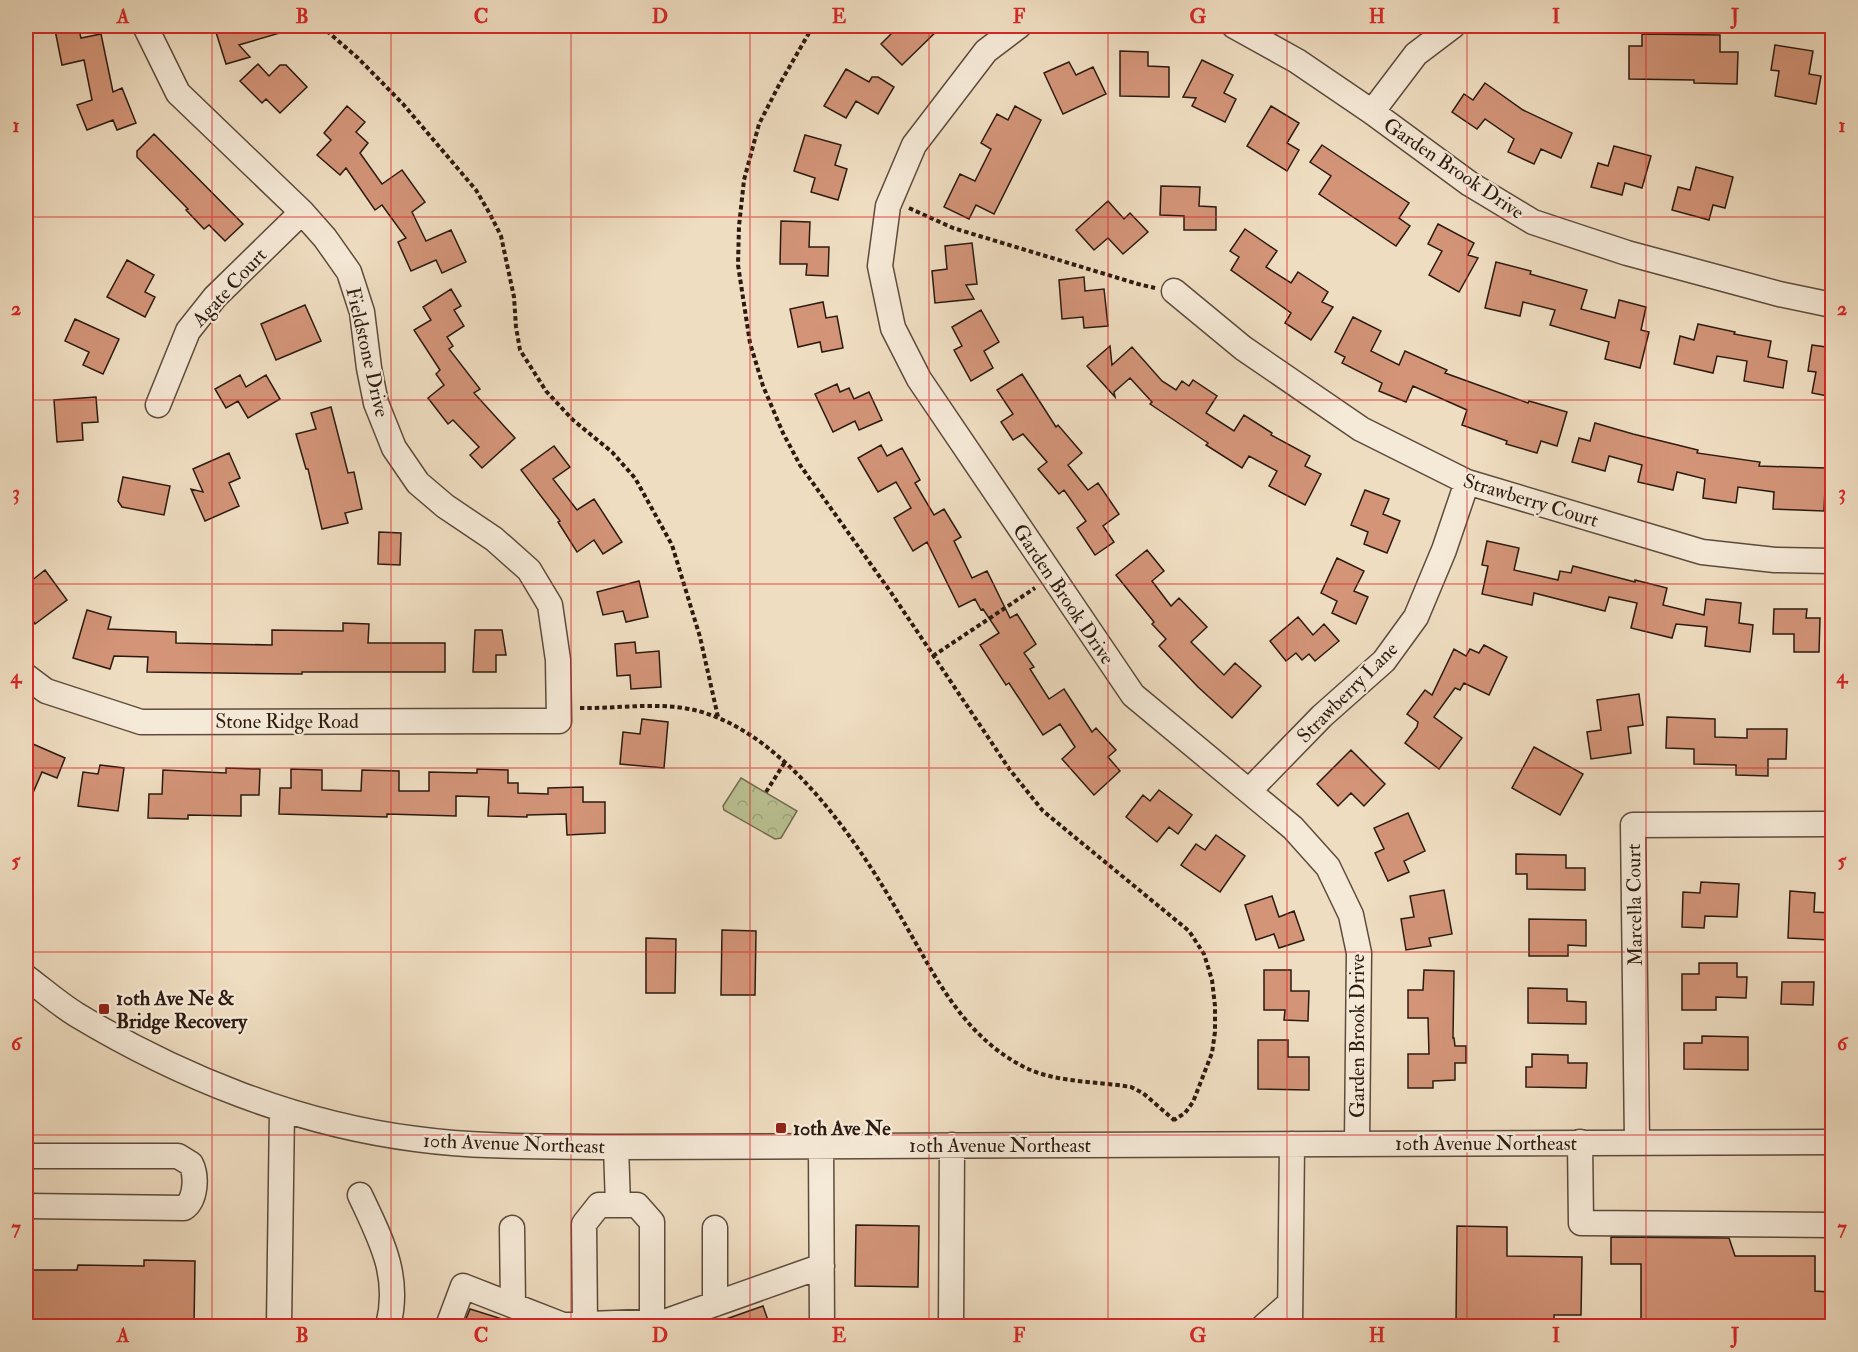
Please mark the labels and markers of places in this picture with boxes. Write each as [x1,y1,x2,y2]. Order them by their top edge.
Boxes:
place label: 10th Ave Ne & Bridge Recovery [116,986,248,1035]
marker: 10th Ave Ne & Bridge Recovery [97,1002,111,1016]
place label: 10th Ave Ne [793,1116,891,1141]
marker: 10th Ave Ne [774,1121,788,1135]

